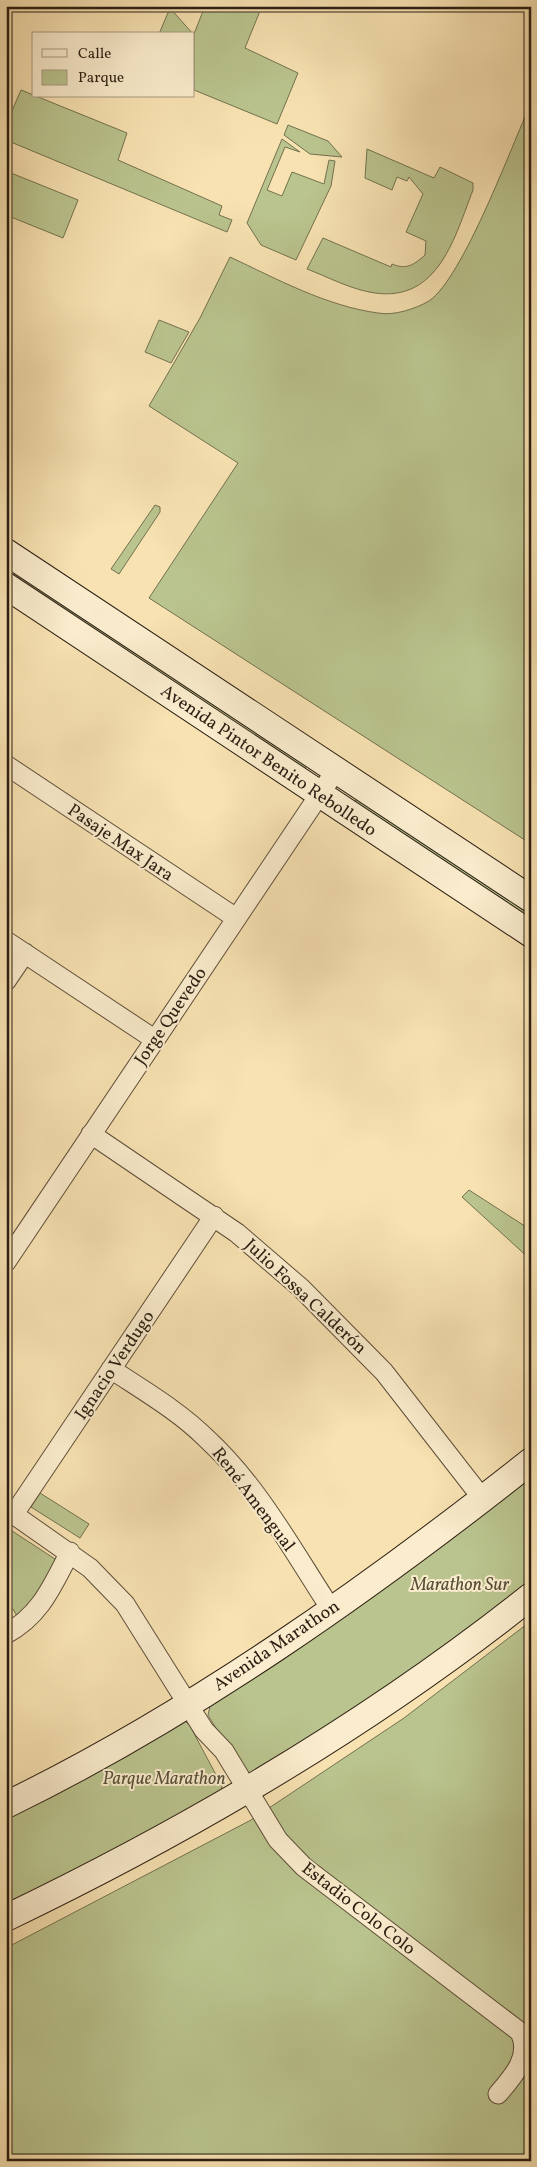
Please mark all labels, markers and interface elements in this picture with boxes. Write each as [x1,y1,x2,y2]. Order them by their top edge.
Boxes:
legend [32,32,195,98]
text: Calle [78,44,111,65]
text: Parque [78,68,124,89]
street label: Avenida Pintor Benito Rebolledo [155,679,381,843]
street label: Pasaje Max Jara [62,798,178,888]
street label: Jorge Quevedo [129,963,213,1071]
street label: Julio Fossa Calderón [238,1234,372,1361]
street label: Ignacio Verdugo [69,1306,161,1426]
street label: René Amengual [205,1442,300,1557]
park label: Marathon Sur [410,1573,509,1598]
street label: Avenida Marathon [209,1594,345,1698]
park label: Parque Marathon [102,1767,226,1792]
street label: Estadio Colo Colo [296,1857,420,1962]

